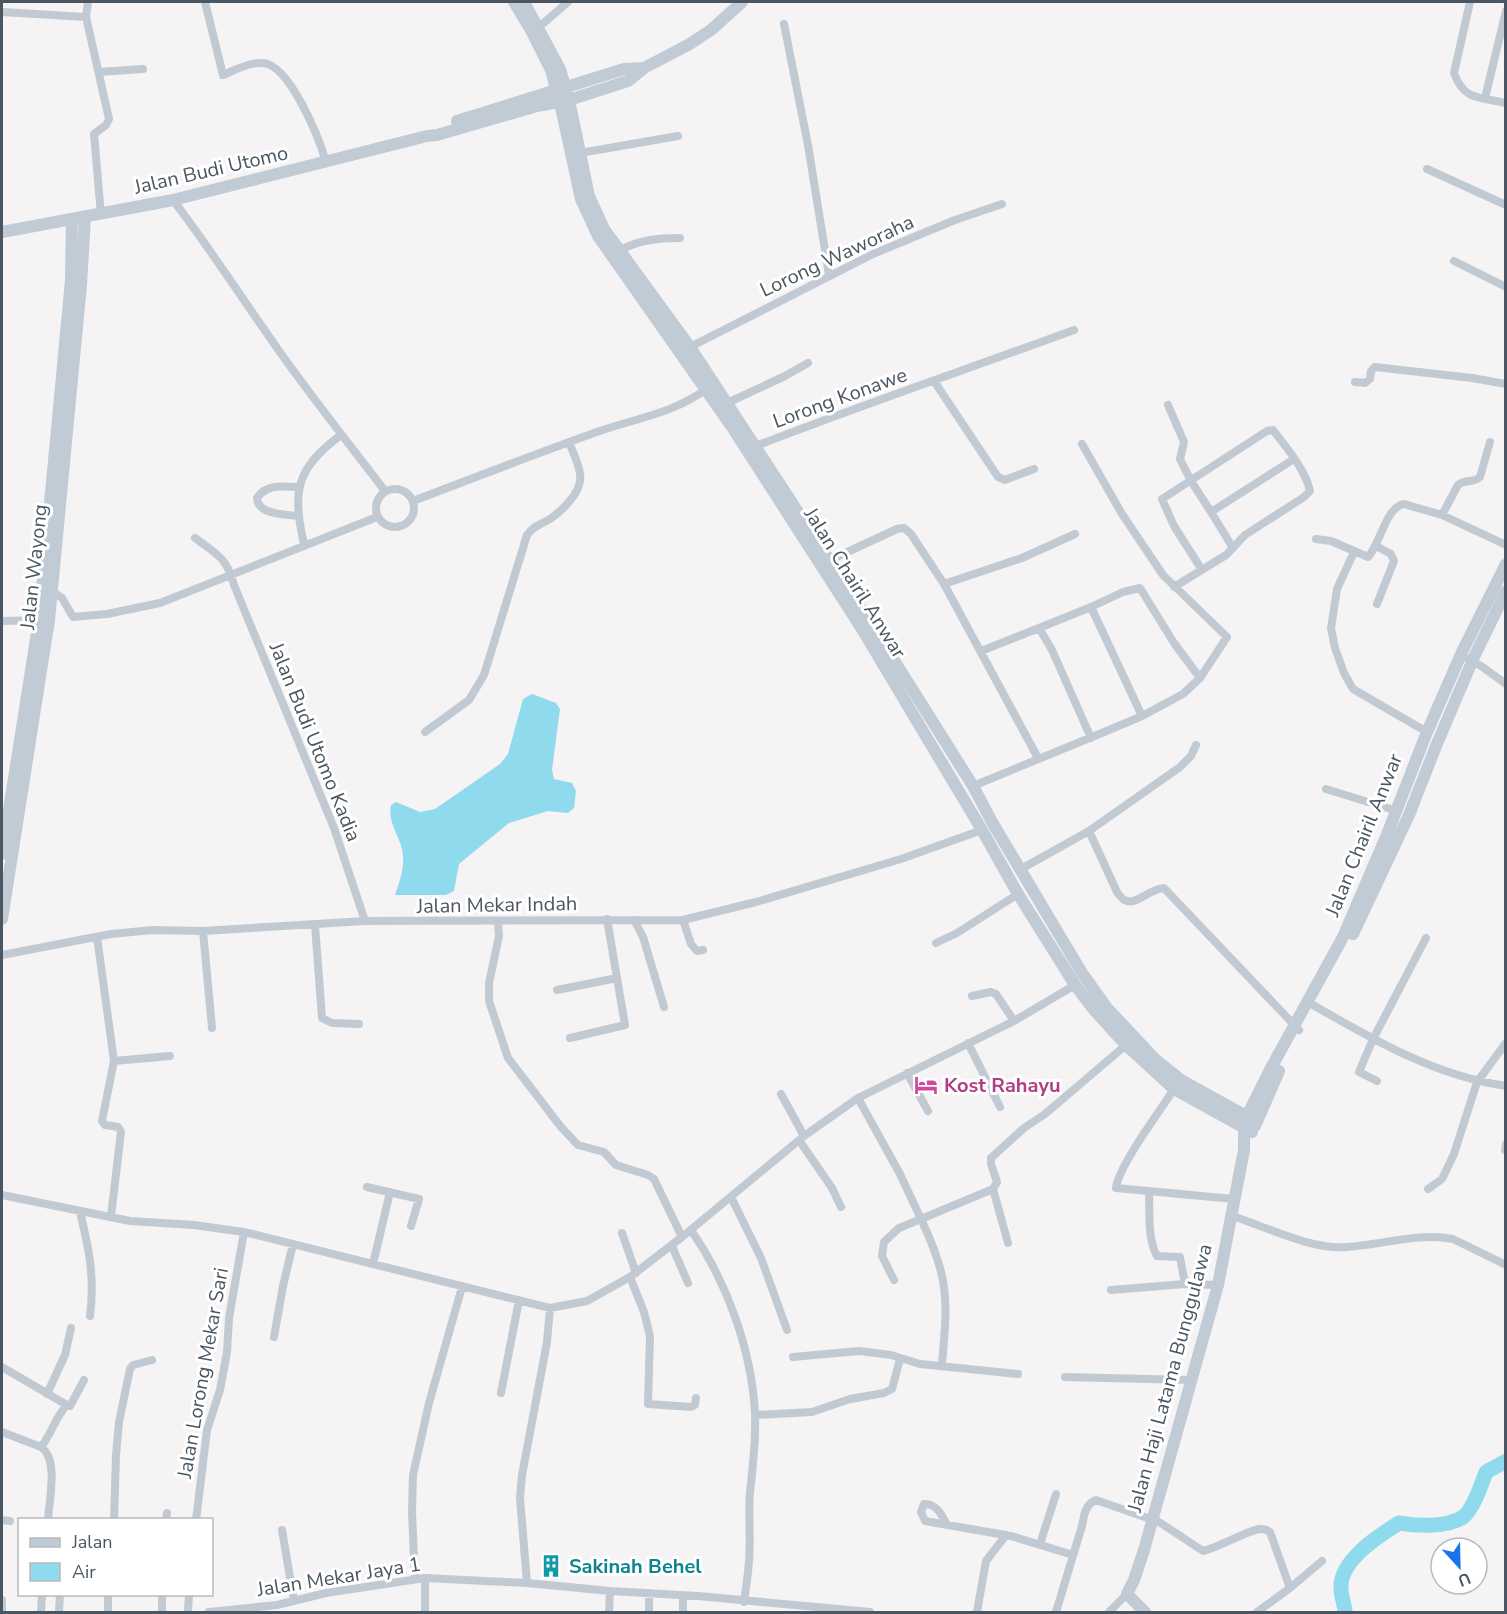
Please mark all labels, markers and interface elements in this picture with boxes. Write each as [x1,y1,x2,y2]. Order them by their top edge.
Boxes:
street label: Jalan Budi Utomo [130,139,291,201]
street label: Lorong Waworaha [756,208,918,304]
street label: Lorong Konawe [769,361,911,435]
street label: Jalan Chairil Anwar [797,502,912,664]
street label: Jalan Wayong [14,503,54,632]
street label: Jalan Budi Utomo Kadia [262,638,367,845]
street label: Jalan Chairil Anwar [1319,750,1409,921]
street label: Jalan Mekar Indah [415,890,578,920]
hotel icon: Kost Rahayu [913,1072,939,1098]
place label: Kost Rahayu [944,1072,1060,1099]
street label: Jalan Haji Latama Bunggulawa [1121,1241,1219,1516]
street label: Jalan Lorong Mekar Sari [171,1265,235,1482]
legend [18,1518,213,1596]
text: Jalan [71,1530,112,1554]
north arrow [1429,1536,1489,1596]
street label: Jalan Mekar Jaya 1 [254,1551,423,1603]
building icon: Sakinah Behel [538,1553,564,1579]
place label: Sakinah Behel [569,1553,702,1580]
text: Air [72,1560,96,1584]
text: U [1455,1567,1474,1591]

